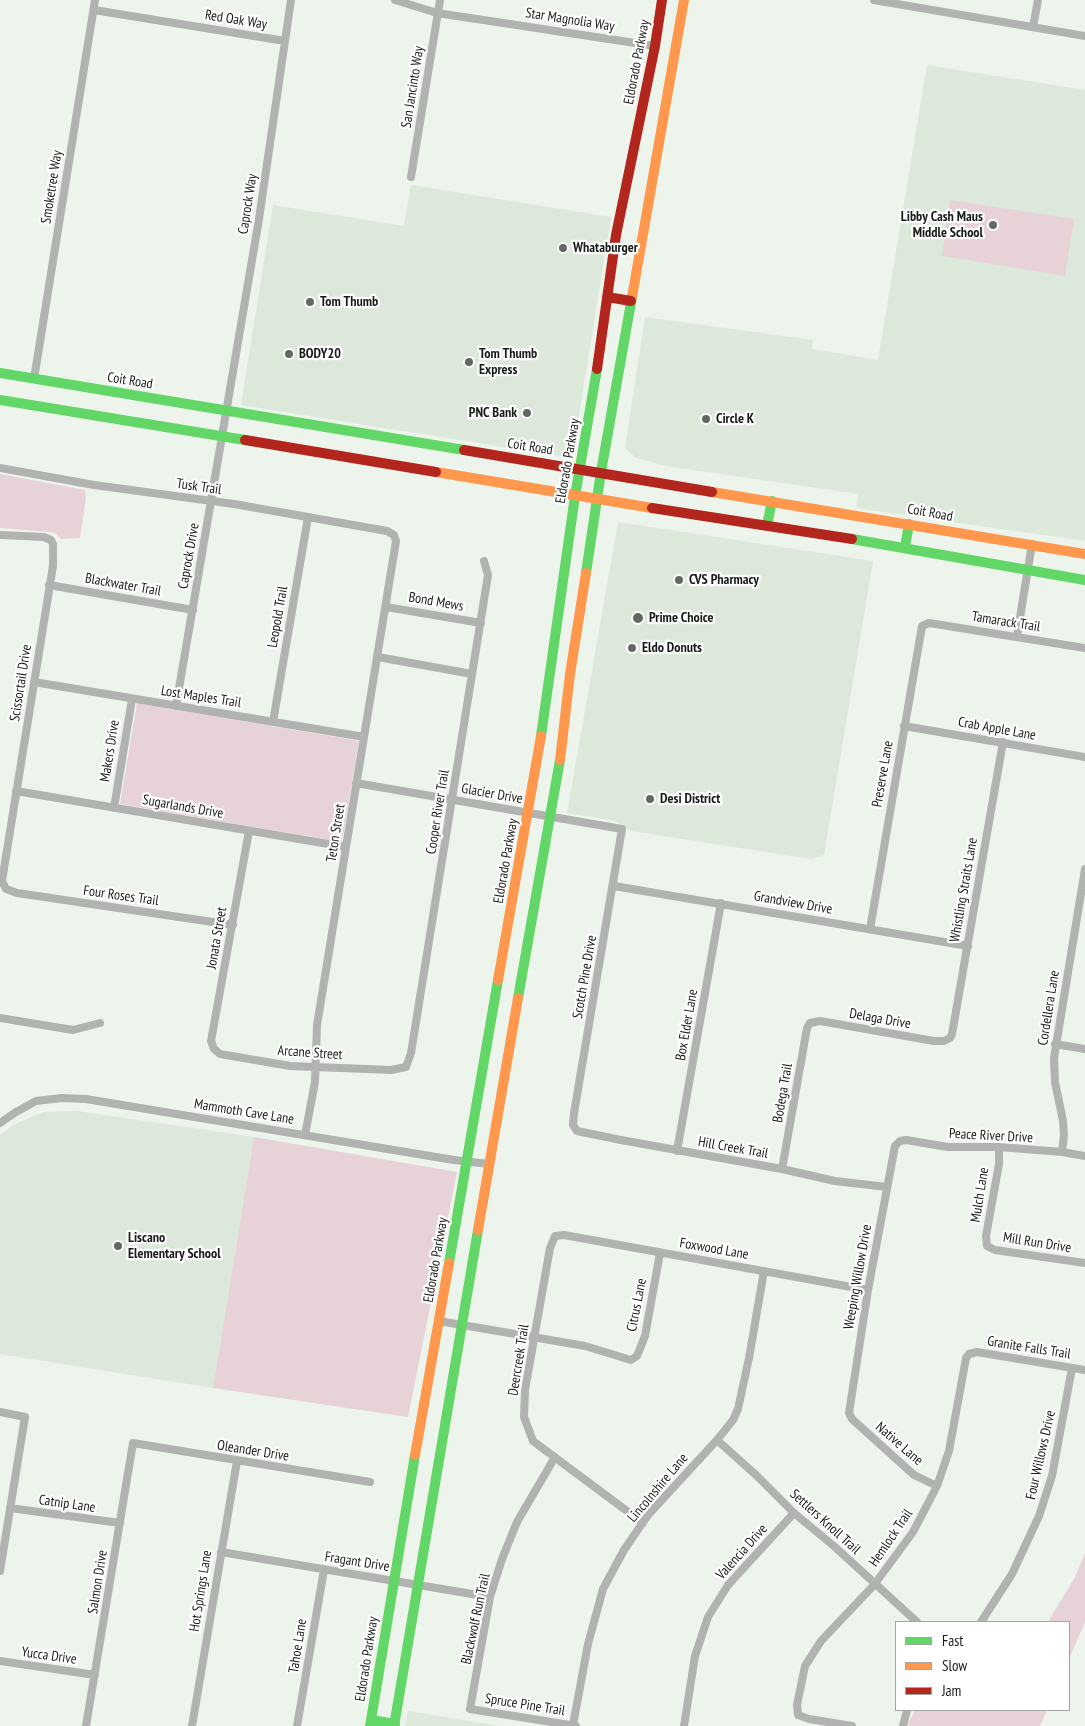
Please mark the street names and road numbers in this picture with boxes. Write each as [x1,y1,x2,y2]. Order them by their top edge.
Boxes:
street label: Star Magnolia Way [524,5,616,35]
street label: Red Oak Way [204,7,268,33]
street label: Eldorado Parkway [621,18,653,106]
street label: San Jancinto Way [398,45,428,129]
street label: Smoketree Way [38,149,66,225]
street label: Caprock Way [235,173,261,235]
street label: Coit Road [106,369,154,393]
street label: Eldorado Parkway [552,417,584,505]
street label: Coit Road [506,435,554,459]
street label: Tusk Trail [176,476,222,498]
street label: Coit Road [906,501,954,525]
street label: Caprock Drive [175,522,203,590]
street label: Blackwater Trail [84,570,162,600]
street label: Leopold Trail [264,585,292,649]
street label: Bond Mews [407,589,465,615]
street label: Tamarack Trail [971,608,1041,636]
street label: Scissortail Drive [7,643,35,723]
street label: Lost Maples Trail [160,682,242,712]
street label: Crab Apple Lane [957,714,1037,744]
street label: Makers Drive [97,719,123,783]
street label: Preserve Lane [869,739,897,809]
street label: Cooper River Trail [423,769,453,855]
street label: Glacier Drive [460,780,524,808]
street label: Sugarlands Drive [141,792,225,822]
street label: Teton Street [323,803,349,863]
street label: Eldorado Parkway [490,817,522,905]
street label: Whistling Straits Lane [947,837,981,943]
street label: Four Roses Trail [82,882,160,910]
street label: Grandview Drive [752,888,834,918]
street label: Jonata Street [203,906,231,970]
street label: Scotch Pine Drive [569,934,601,1020]
street label: Cordellera Lane [1035,969,1063,1047]
street label: Box Elder Lane [672,988,702,1062]
street label: Delaga Drive [848,1005,912,1033]
street label: Arcane Street [277,1042,343,1064]
street label: Bodega Trail [770,1062,796,1124]
street label: Mammoth Cave Lane [193,1096,295,1128]
street label: Peace River Drive [949,1125,1033,1147]
street label: Hill Creek Trail [697,1134,769,1162]
street label: Mulch Lane [967,1166,993,1224]
street label: Eldorado Parkway [420,1216,452,1304]
street label: Weeping Willow Drive [841,1223,875,1331]
street label: Mill Run Drive [1002,1229,1072,1257]
street label: Foxwood Lane [678,1235,750,1263]
street label: Citrus Lane [624,1277,650,1333]
street label: Deercreek Trail [505,1323,533,1397]
street label: Granite Falls Trail [986,1333,1072,1363]
street label: Four Willows Drive [1023,1409,1059,1501]
street label: Native Lane [872,1419,926,1469]
street label: Oleander Drive [216,1437,290,1465]
street label: Lincolnshire Lane [624,1450,692,1526]
street label: Settlers Knoll Trail [786,1486,864,1558]
street label: Catnip Lane [38,1492,96,1516]
street label: Hemlock Trail [866,1506,916,1570]
street label: Valencia Drive [713,1521,771,1583]
street label: Salmon Drive [85,1549,111,1615]
street label: Hot Springs Lane [186,1549,216,1633]
street label: Fragant Drive [323,1549,391,1575]
street label: Blackwolf Run Trail [458,1572,494,1666]
street label: Eldorado Parkway [352,1615,382,1703]
street label: Tahoe Lane [285,1618,311,1674]
street label: Yucca Drive [20,1644,78,1668]
street label: Spruce Pine Trail [484,1690,566,1720]

